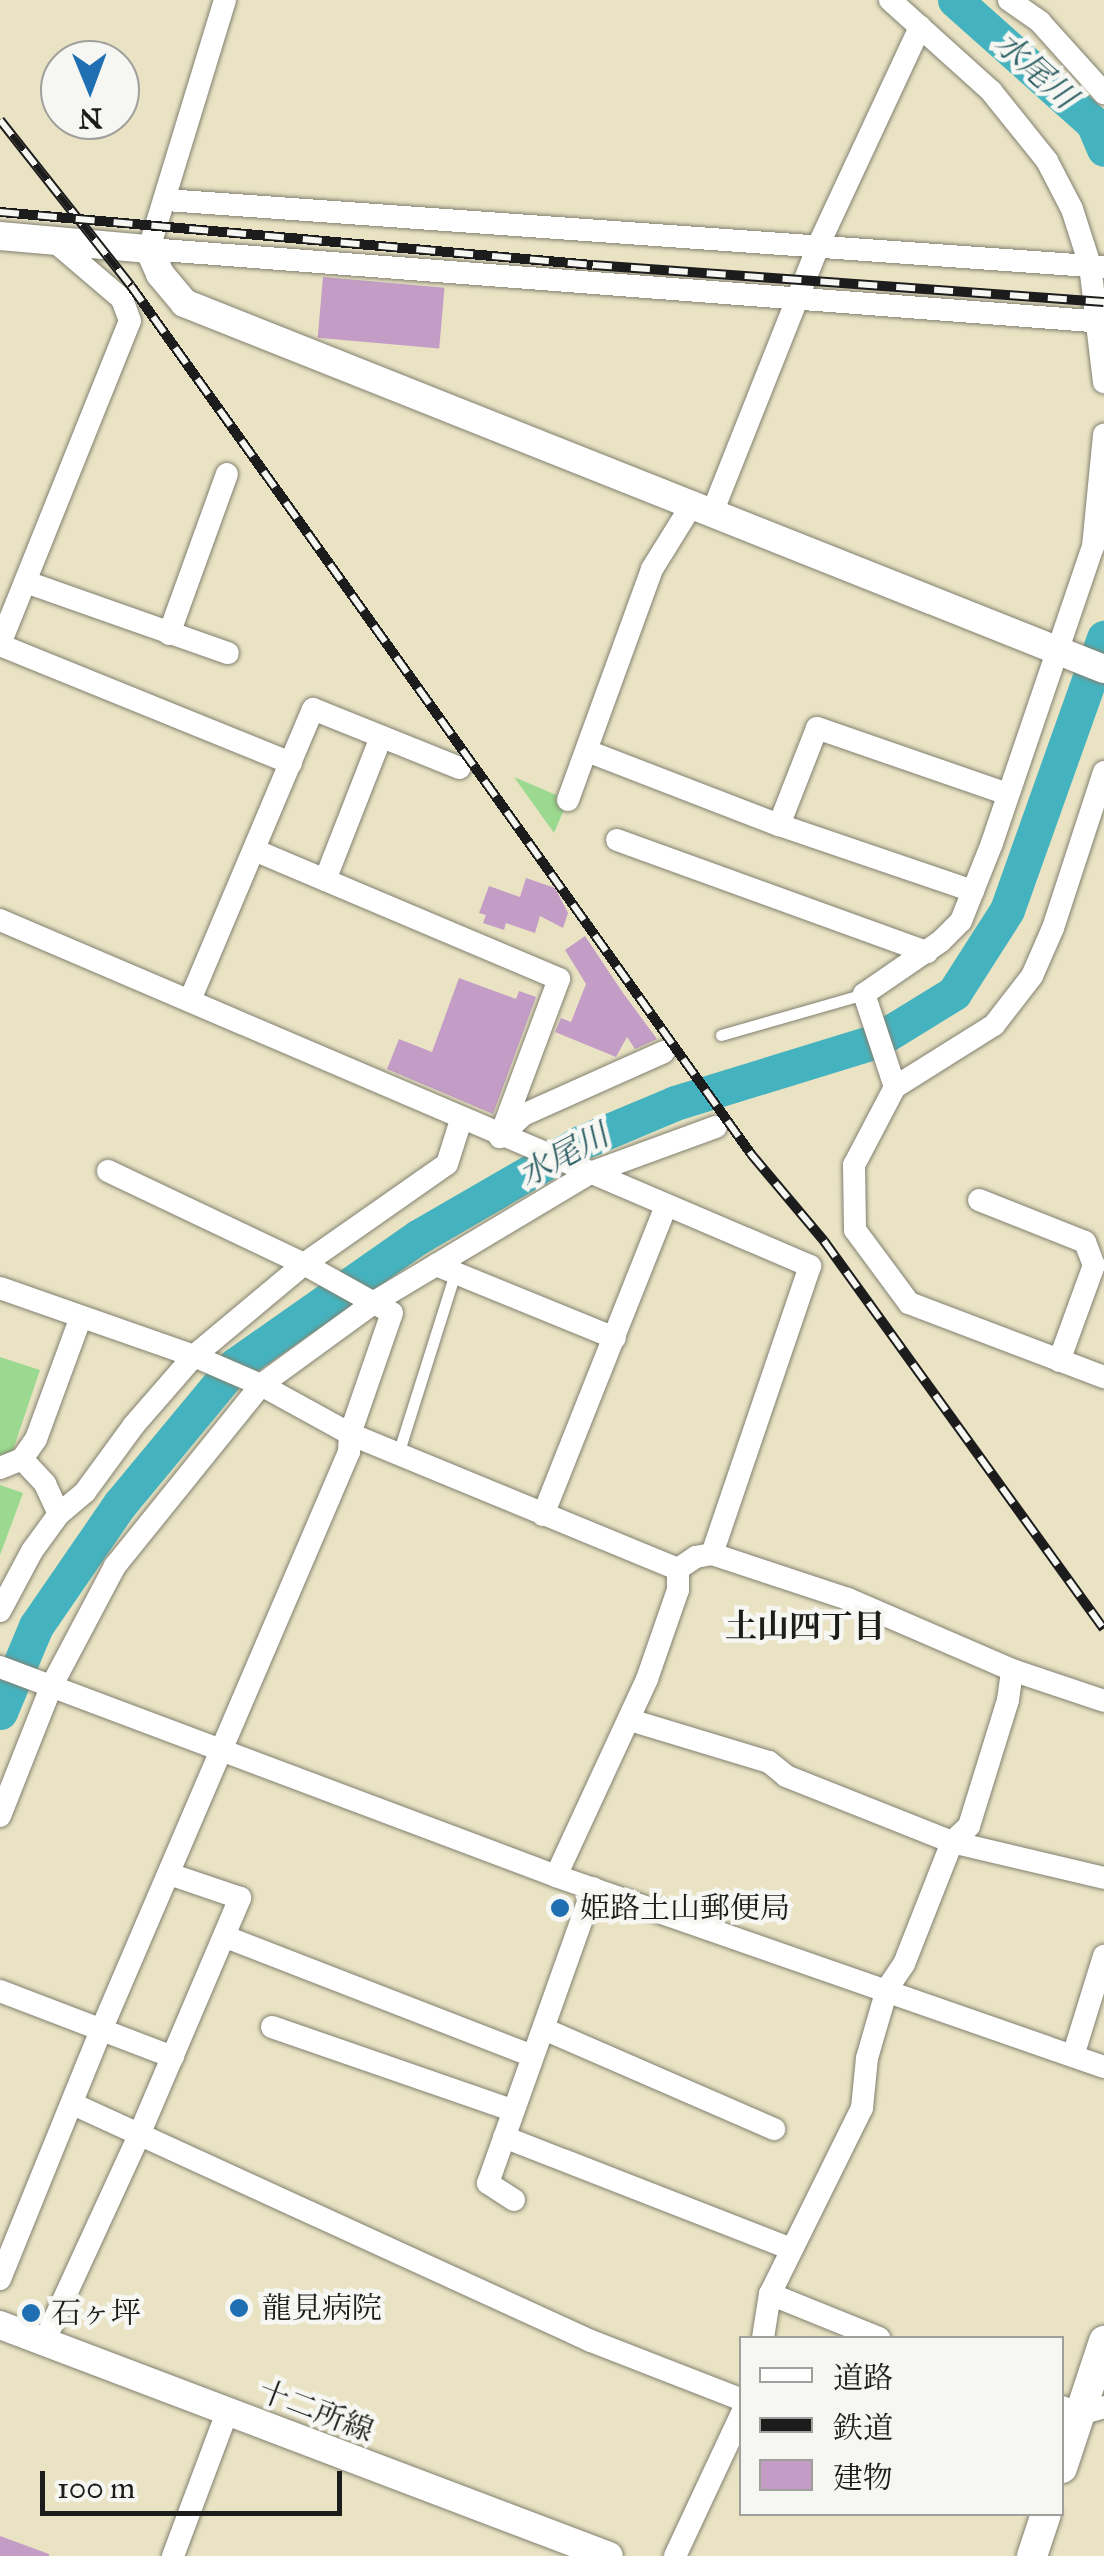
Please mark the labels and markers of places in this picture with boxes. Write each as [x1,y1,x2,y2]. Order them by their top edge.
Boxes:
place label: 姫路土山郵便局 [580,1890,790,1926]
marker: 姫路土山郵便局 [549,1897,571,1919]
place label: 龍見病院 [262,2290,382,2326]
place label: 石ヶ坪 [51,2295,141,2331]
marker: 龍見病院 [226,2295,252,2321]
marker: 石ヶ坪 [20,2302,42,2324]

